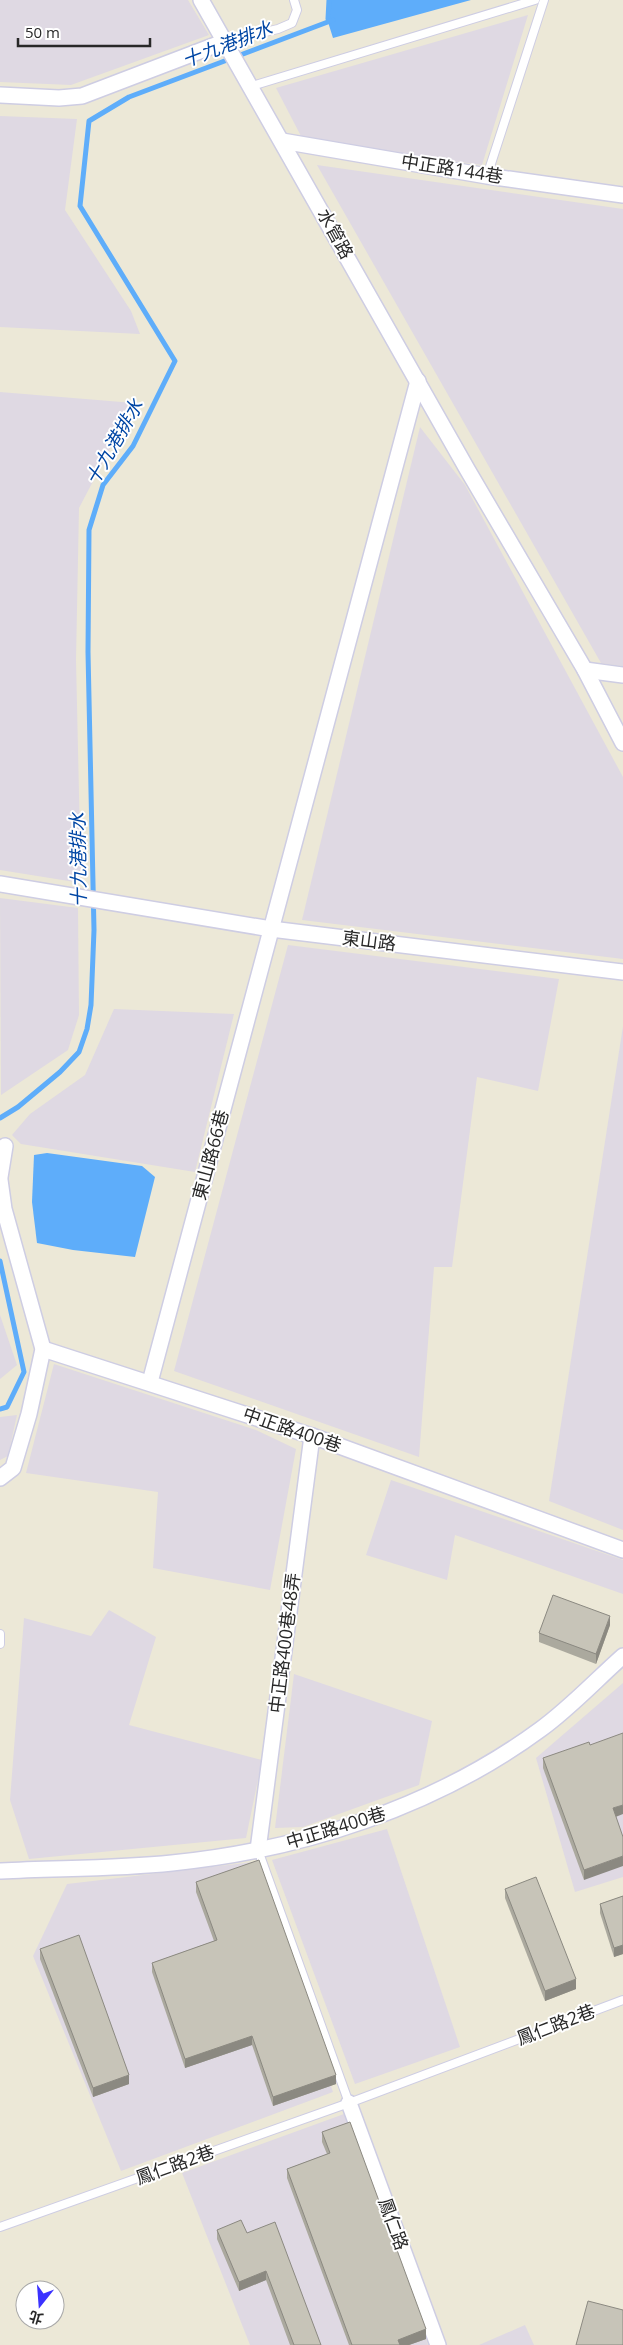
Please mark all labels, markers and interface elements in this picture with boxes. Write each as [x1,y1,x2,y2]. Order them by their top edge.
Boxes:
water label: 十九港排水 [178,14,277,73]
scale bar [18,15,150,47]
text: 50 m [25,22,60,42]
street label: 中正路144巷 [399,148,505,188]
street label: 水管路 [312,204,359,263]
water label: 十九港排水 [79,394,150,490]
water label: 十九港排水 [64,811,92,908]
street label: 東山路 [341,925,397,955]
street label: 東山路66巷 [186,1107,234,1203]
street label: 中正路400巷 [240,1401,345,1457]
street label: 中正路400巷48弄 [263,1571,305,1715]
street label: 中正路400巷 [283,1801,388,1854]
street label: 鳳仁路2巷 [513,1998,598,2050]
street label: 鳳仁路2巷 [132,2139,217,2189]
street label: 鳳仁路 [373,2194,414,2253]
north arrow [15,2280,65,2330]
text: 北 [27,2307,46,2329]

